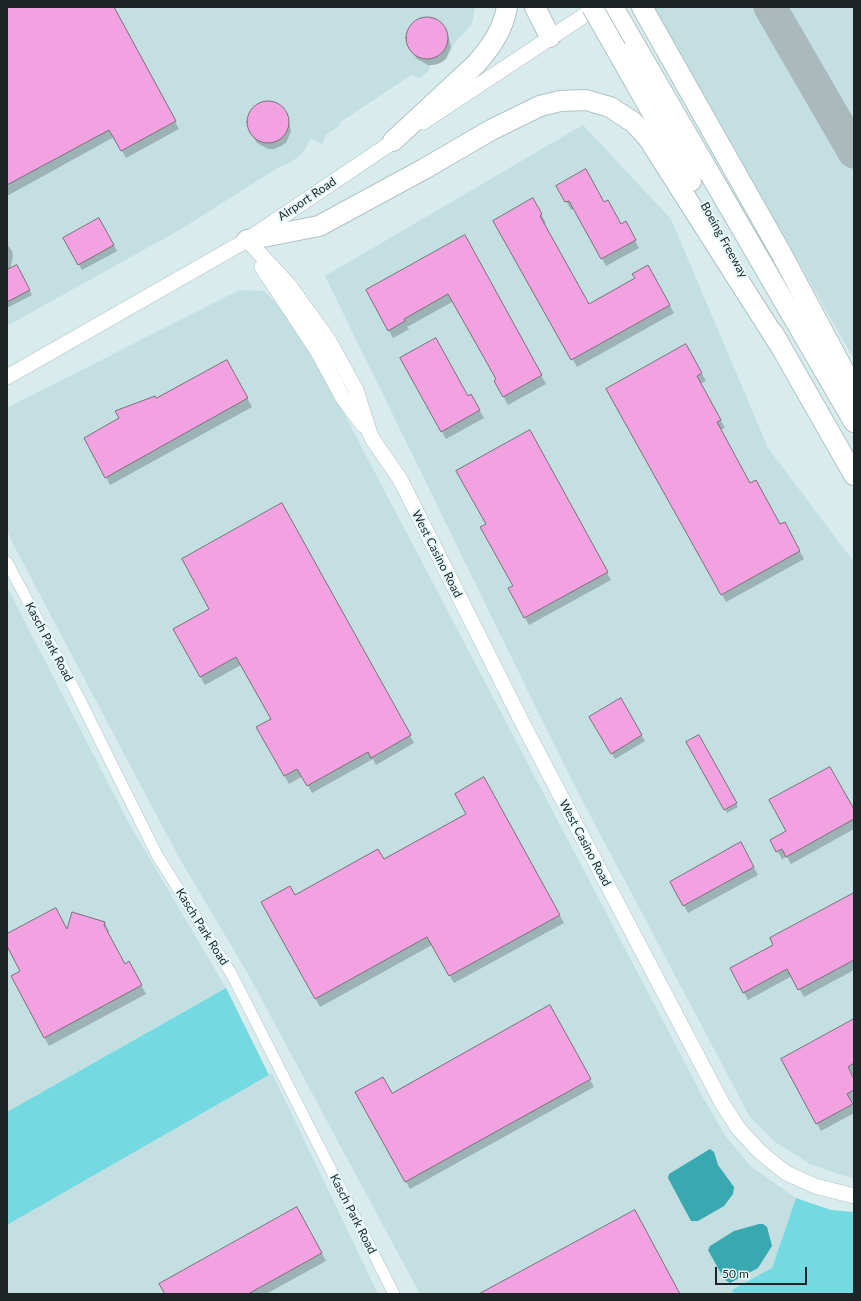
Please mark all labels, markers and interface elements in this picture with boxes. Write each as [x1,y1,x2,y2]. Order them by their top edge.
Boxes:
street label: Airport Road [275,174,339,224]
street label: Boeing Freeway [697,200,751,280]
street label: West Casino Road [409,508,465,600]
street label: Kasch Park Road [22,600,76,684]
street label: West Casino Road [556,797,614,889]
street label: Kasch Park Road [173,886,231,968]
street label: Kasch Park Road [327,1172,379,1256]
scale bar [717,1259,809,1285]
text: 50 m [722,1266,749,1281]

